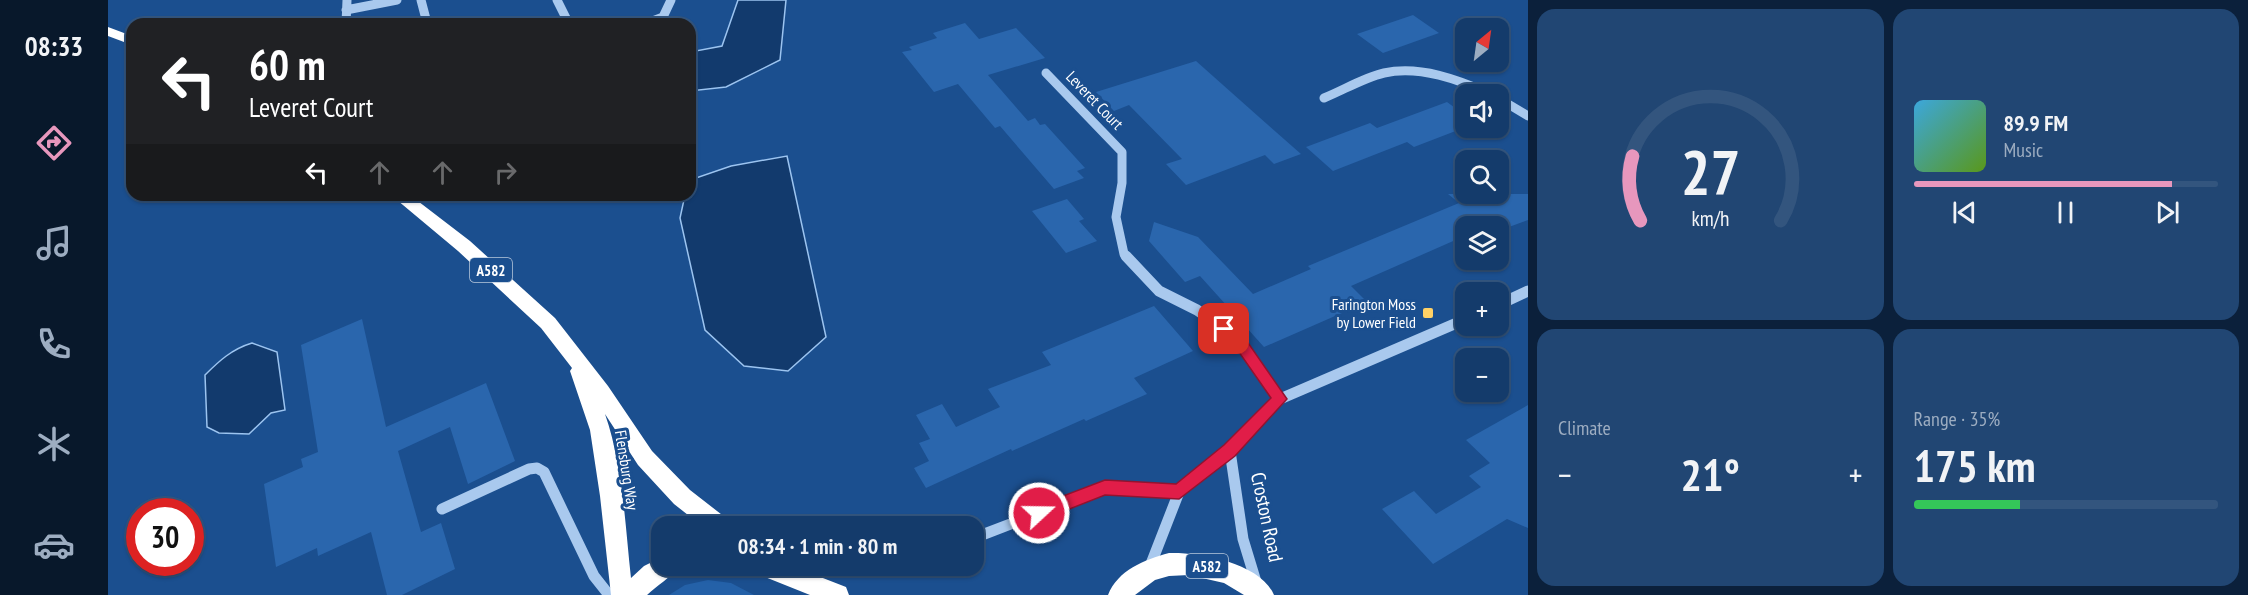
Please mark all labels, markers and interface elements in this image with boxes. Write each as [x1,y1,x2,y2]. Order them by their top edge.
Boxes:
north arrow [1455,18,1509,72]
map controls [1455,18,1509,402]
text: 08:33 [25,29,83,63]
text: 60 m [249,37,326,92]
icon: left [150,42,228,120]
street label: Leveret Court [1062,67,1128,134]
button: sound [1455,84,1509,138]
text: Leveret Court [249,90,374,124]
text: 89.9 FM [2004,109,2068,137]
icon: directions [33,122,75,164]
text: 27 [1680,132,1740,213]
text: Music [2004,137,2043,163]
button: search [1455,150,1509,204]
icon: left [300,156,333,189]
icon: ahead [363,156,396,189]
icon: ahead [426,156,459,189]
icon: right [489,156,522,189]
icon: previous [1948,196,1981,229]
icon: pause [2049,196,2082,229]
icon: next [2151,196,2184,229]
text: km/h [1691,205,1729,233]
button: layers [1455,216,1509,270]
icon: music [33,222,75,264]
road number: A582 [470,258,512,282]
button: + [1455,282,1509,336]
place label: Farington Moss by Lower Field [1332,294,1416,332]
pin [1198,303,1249,354]
marker: Farington Moss by Lower Field [1421,306,1435,320]
icon: arrive [1207,312,1240,345]
icon: phone [33,323,75,365]
button: − [1455,348,1509,402]
text: Range · 35% [1914,406,2000,432]
text: Climate [1558,415,1611,441]
icon: climate [33,423,75,465]
street label: Flensburg Way [611,429,643,511]
text: 175 km [1914,436,2036,494]
text: 21° [1681,445,1740,503]
text: − [1558,453,1572,496]
text: + [1849,453,1863,496]
street label: Croston Road [1245,470,1289,564]
position arrow [1007,481,1071,545]
speed limit sign: 30 [126,498,204,576]
icon: car [33,524,75,566]
text: 08:34 · 1 min · 80 m [738,532,897,560]
road number: A582 [1186,554,1228,578]

